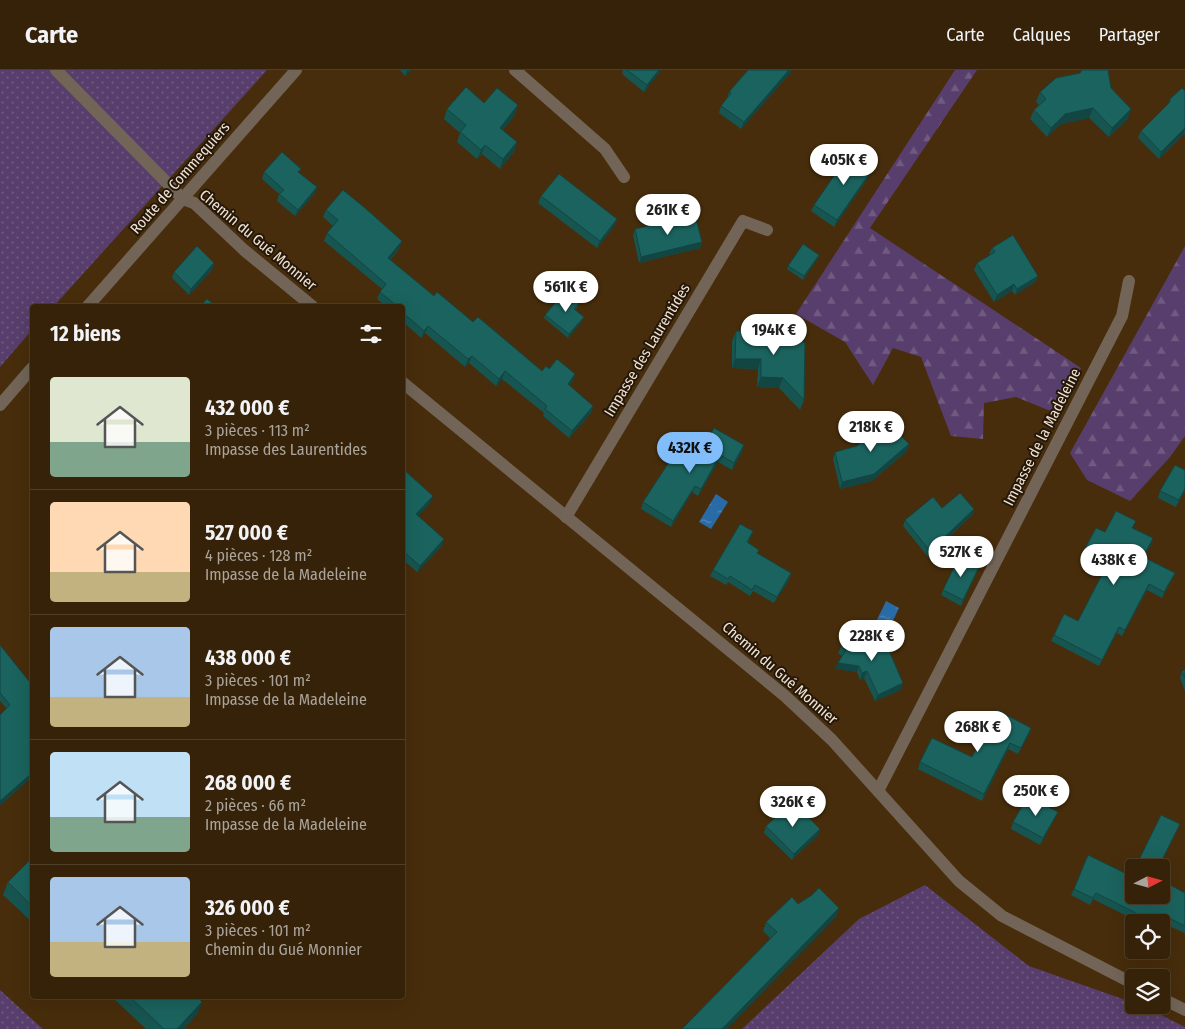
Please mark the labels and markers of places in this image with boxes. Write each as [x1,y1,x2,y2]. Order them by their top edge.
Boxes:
pin: 405K € [803,144,885,186]
pin: 261K € [627,194,709,236]
pin: 561K € [525,270,607,313]
pin: 194K € [733,314,815,356]
pin: 218K € [830,410,912,453]
pin: 432K € [649,432,731,474]
pin: 527K € [920,536,1002,578]
pin: 438K € [1073,544,1155,586]
pin: 228K € [831,620,913,662]
pin: 268K € [937,710,1019,753]
pin: 250K € [995,774,1077,817]
pin: 326K € [752,786,834,828]

